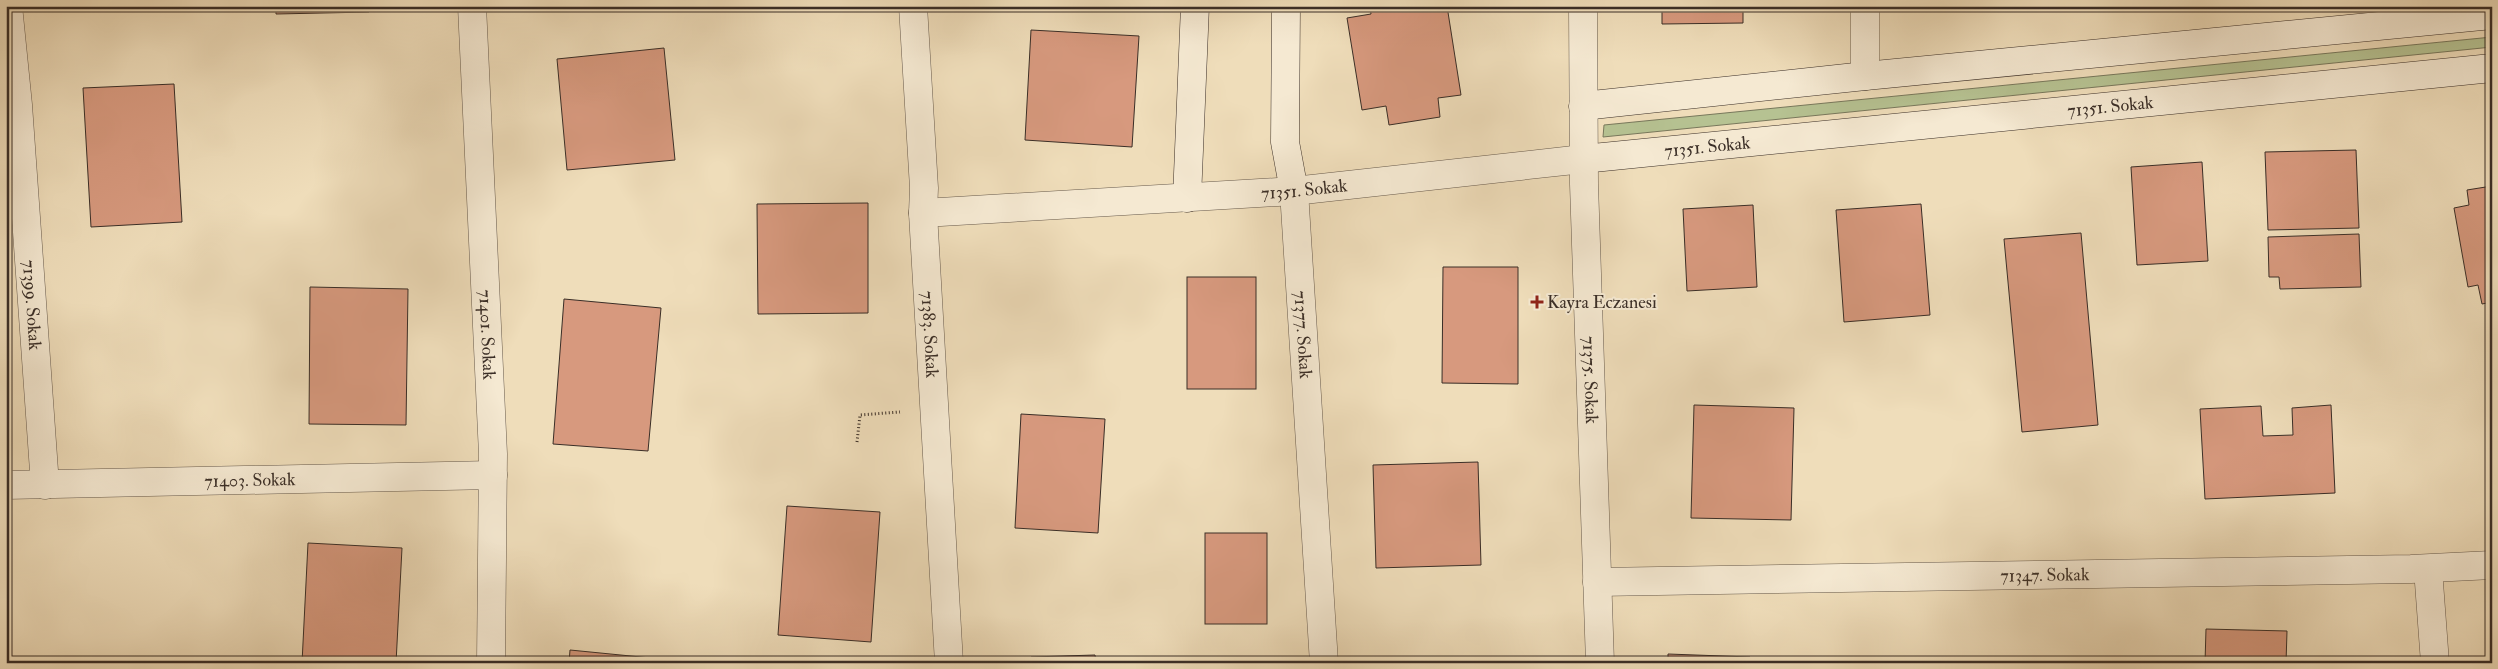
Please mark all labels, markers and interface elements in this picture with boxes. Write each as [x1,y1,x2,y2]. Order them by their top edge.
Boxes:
street label: 71351. Sokak [2066,90,2155,122]
street label: 71351. Sokak [1663,131,1752,162]
street label: 71351. Sokak [1261,174,1349,204]
street label: 71399. Sokak [18,259,47,351]
street label: 71401. Sokak [474,289,501,381]
street label: 71383. Sokak [916,290,944,379]
street label: 71377. Sokak [1289,290,1317,380]
place label: Kayra Eczanesi [1547,291,1657,314]
marker: Kayra Eczanesi [1531,296,1543,308]
street label: 71375. Sokak [1578,336,1604,425]
street label: 71403. Sokak [204,468,296,492]
street label: 71347. Sokak [2000,563,2090,587]

